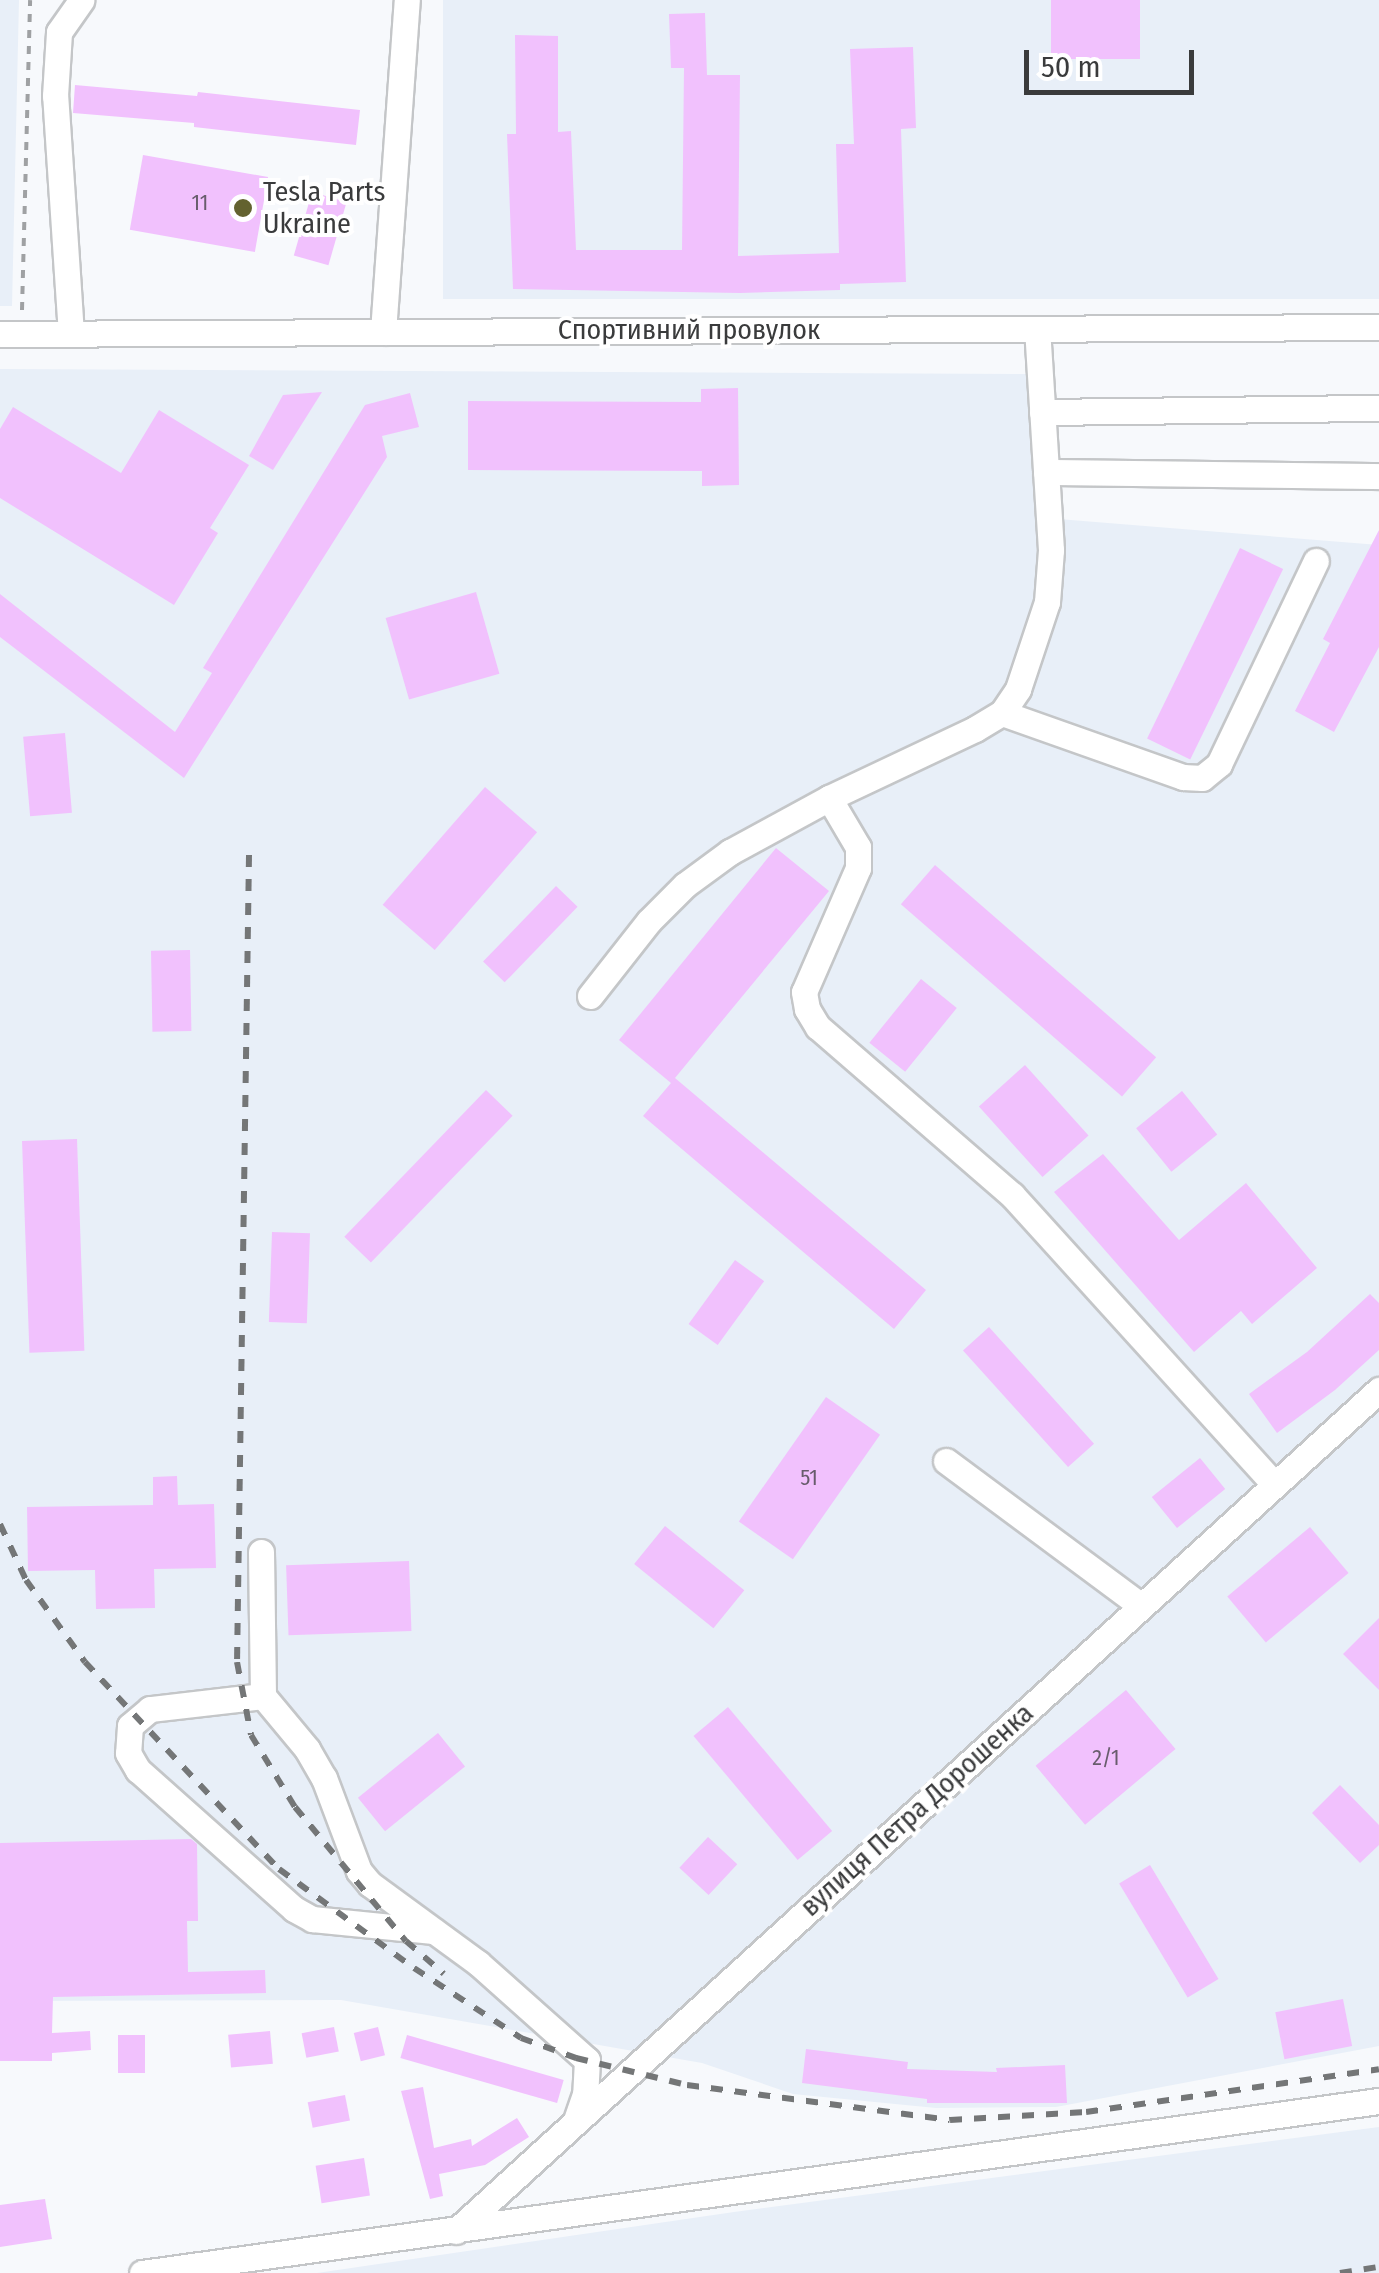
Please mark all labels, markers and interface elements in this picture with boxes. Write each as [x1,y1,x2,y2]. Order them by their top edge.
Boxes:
scale bar [1029,30,1199,92]
text: 50 m [1041,49,1101,85]
place label: Tesla Parts Ukraine [263,175,386,241]
house number: 11 [192,190,208,216]
marker: Tesla Parts Ukraine [232,197,254,219]
street label: Спортивний провулок [558,313,820,347]
house number: 51 [800,1465,818,1491]
street label: вулиця Петра Дорошенка [794,1696,1040,1924]
house number: 2/1 [1092,1745,1120,1771]

